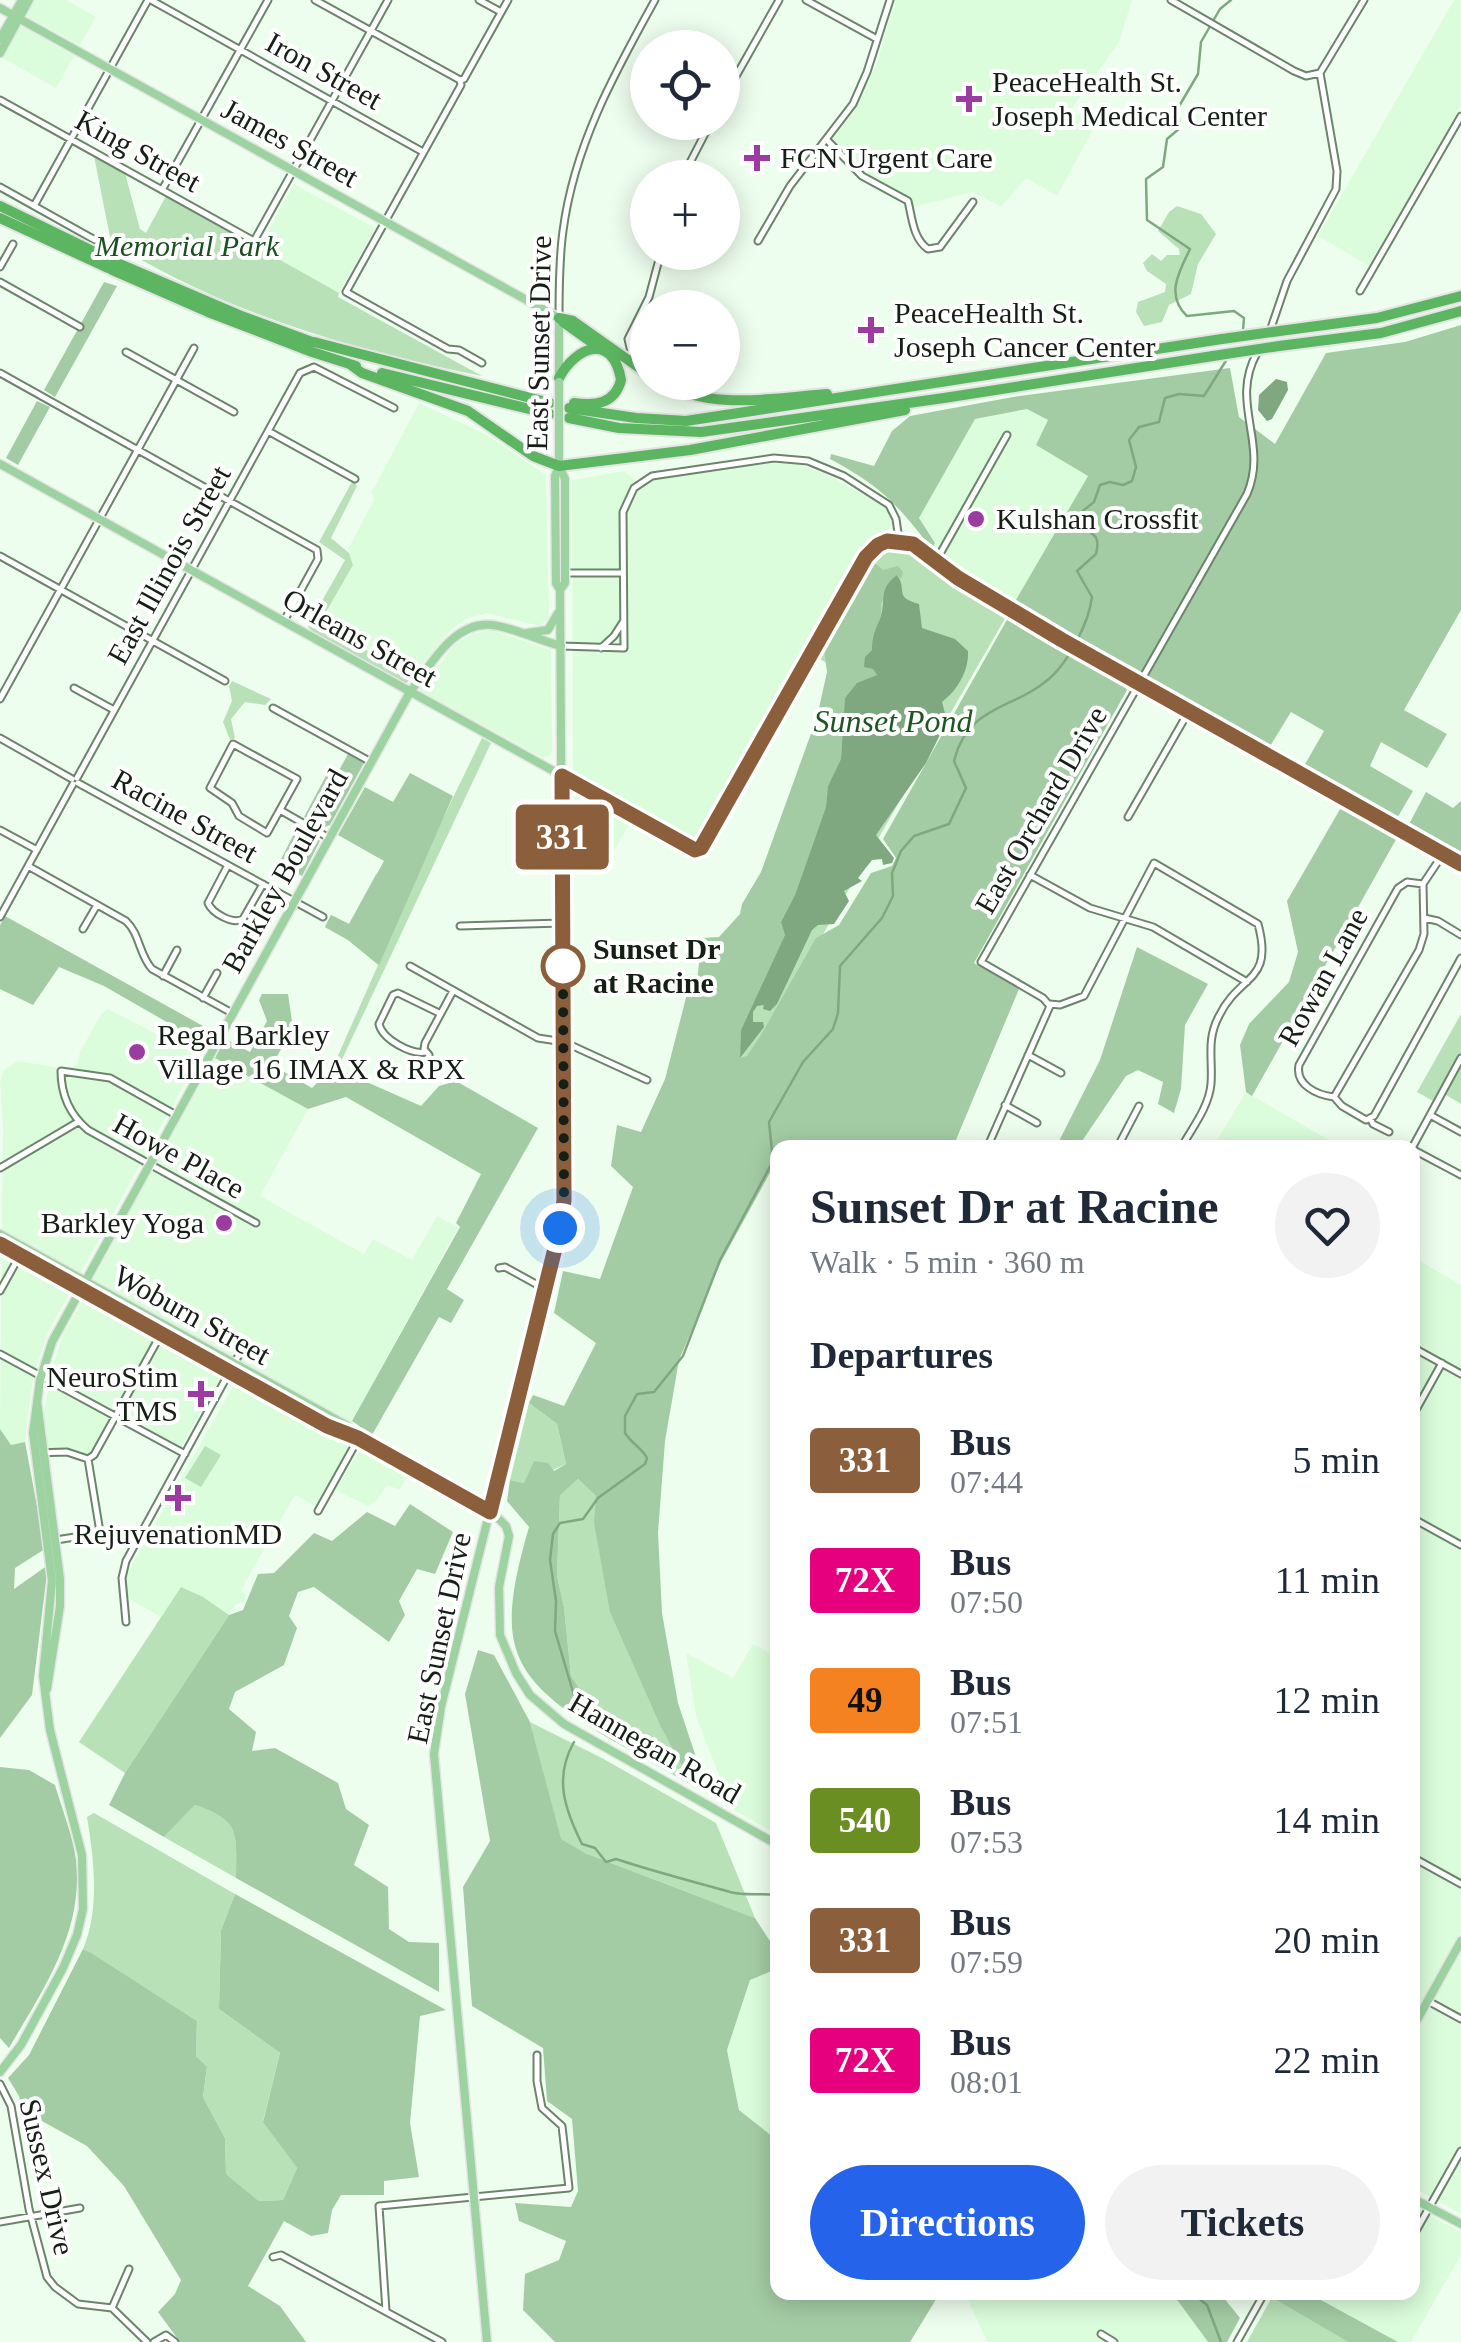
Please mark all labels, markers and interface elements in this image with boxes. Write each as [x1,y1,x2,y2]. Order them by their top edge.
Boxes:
street label: Iron Street [260,25,389,116]
map controls [630,30,740,400]
button: locate [630,30,740,140]
place label: PeaceHealth St. Joseph Medical Center [992,65,1267,132]
marker: PeaceHealth St. Joseph Medical Center [956,86,982,112]
street label: James Street [216,92,365,194]
street label: King Street [70,103,207,199]
place label: FCN Urgent Care [780,141,993,174]
marker: FCN Urgent Care [744,145,770,171]
button: + [630,160,740,270]
park label: Memorial Park [94,229,280,262]
street label: East Sunset Drive [520,235,557,451]
button: − [630,290,740,400]
place label: PeaceHealth St. Joseph Cancer Center [894,296,1156,363]
marker: PeaceHealth St. Joseph Cancer Center [858,317,884,343]
street label: East Illinois Street [100,459,237,670]
place label: Kulshan Crossfit [996,502,1199,535]
marker: Kulshan Crossfit [965,508,987,530]
street label: Orleans Street [278,582,443,694]
street label: East Orchard Drive [968,701,1113,919]
water label: Sunset Pond [813,703,974,739]
street label: Racine Street [107,762,264,869]
street label: Barkley Boulevard [215,763,354,978]
line badge: 331 [504,804,620,870]
text: 331 [536,818,588,857]
street label: Rowan Lane [1271,902,1374,1051]
place label: Sunset Dr at Racine [593,932,721,999]
marker: Sunset Dr at Racine [542,945,584,987]
place label: Regal Barkley Village 16 IMAX & RPX [157,1018,466,1085]
marker: Regal Barkley Village 16 IMAX & RPX [126,1041,148,1063]
street label: Howe Place [108,1106,250,1205]
button: heart [1275,1173,1380,1278]
text: Sunset Dr at Racine [810,1180,1218,1233]
your location [535,1203,585,1253]
place label: Barkley Yoga [41,1206,204,1239]
marker: Barkley Yoga [213,1212,235,1234]
text: Walk · 5 min · 360 m [810,1244,1085,1280]
street label: Woburn Street [108,1258,277,1371]
text: Departures [810,1334,993,1376]
place label: NeuroStim TMS [46,1360,178,1427]
marker: NeuroStim TMS [188,1381,214,1407]
text: Bus [950,1421,1011,1463]
text: 5 min [1292,1439,1380,1481]
text: 331 [839,1441,891,1480]
text: 07:44 [950,1464,1023,1500]
marker: RejuvenationMD [165,1485,191,1511]
place label: RejuvenationMD [74,1517,282,1550]
street label: East Sunset Drive [400,1529,477,1746]
text: Bus [950,1541,1011,1583]
text: 11 min [1275,1559,1380,1601]
text: 72X [835,1561,895,1600]
text: 07:50 [950,1584,1023,1620]
text: Bus [950,1661,1011,1703]
text: 12 min [1273,1679,1380,1721]
text: 49 [848,1681,883,1720]
street label: Hannegan Road [564,1685,747,1810]
text: 07:51 [950,1704,1023,1740]
text: Bus [950,1781,1011,1823]
text: 14 min [1273,1799,1380,1841]
text: 540 [839,1801,891,1840]
text: 07:53 [950,1824,1023,1860]
text: Bus [950,1901,1011,1943]
text: 20 min [1273,1919,1380,1961]
text: 331 [839,1921,891,1960]
text: 07:59 [950,1944,1023,1980]
text: Bus [950,2021,1011,2063]
text: 22 min [1273,2039,1380,2081]
text: 72X [835,2041,895,2080]
text: 08:01 [950,2064,1023,2100]
street label: Sussex Drive [14,2096,81,2258]
button: Directions [810,2165,1085,2280]
button: Tickets [1105,2165,1380,2280]

